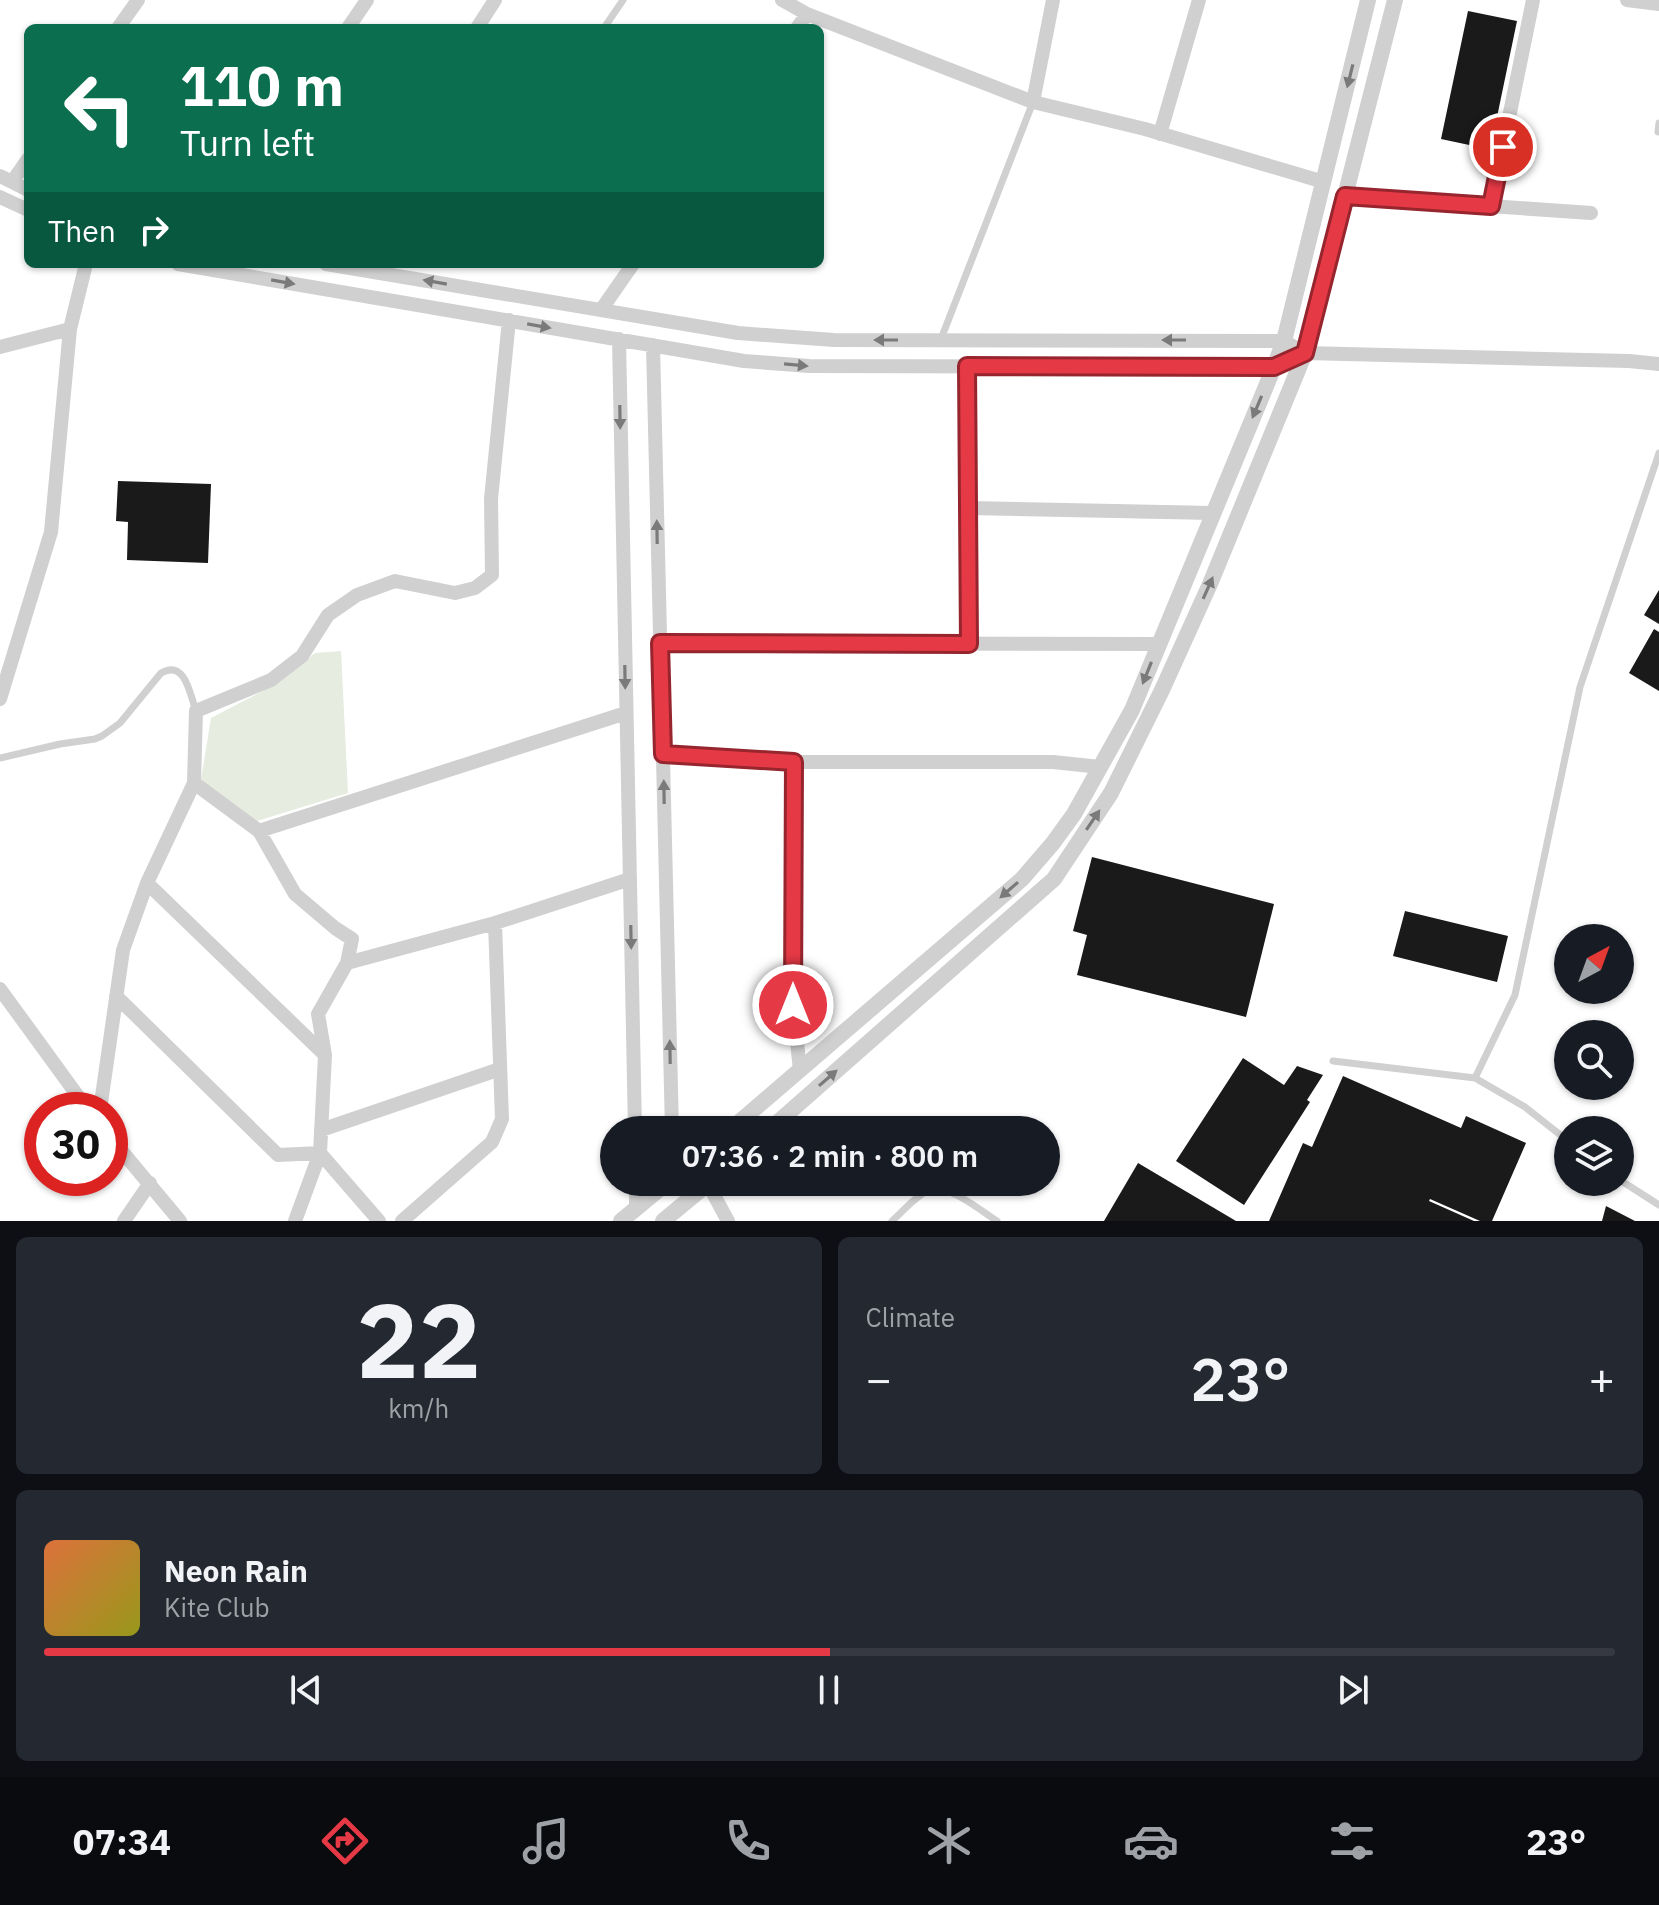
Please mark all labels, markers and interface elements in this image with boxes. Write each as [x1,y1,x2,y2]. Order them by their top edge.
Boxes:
text: 110 m [180,49,344,121]
icon: left [48,56,152,160]
one-way arrow [1343,63,1356,88]
pin [1469,113,1537,181]
text: Turn left [180,119,315,166]
icon: arrive [1481,125,1525,169]
icon: right [132,208,176,252]
text: Then [48,211,116,250]
one-way arrow [270,276,295,288]
one-way arrow [422,276,447,288]
one-way arrow [527,320,552,332]
one-way arrow [873,334,898,346]
one-way arrow [1161,334,1186,346]
one-way arrow [784,359,809,372]
one-way arrow [1251,395,1264,418]
one-way arrow [614,405,626,430]
one-way arrow [651,519,664,544]
one-way arrow [1202,576,1215,600]
one-way arrow [1140,661,1153,685]
one-way arrow [619,665,632,690]
one-way arrow [657,779,670,804]
one-way arrow [1085,810,1100,831]
one-way arrow [999,881,1019,898]
north arrow [1554,924,1634,1004]
map controls [1554,924,1634,1196]
one-way arrow [624,925,637,950]
position arrow [751,963,835,1047]
button: search [1554,1020,1634,1100]
one-way arrow [663,1039,676,1064]
one-way arrow [818,1070,837,1088]
speed limit sign: 30 [24,1092,128,1196]
button: layers [1554,1116,1634,1196]
text: 07:36 · 2 min · 800 m [682,1136,978,1175]
text: 22 [356,1271,481,1407]
text: Climate [866,1300,955,1334]
text: 23° [1190,1339,1290,1418]
text: − [866,1350,892,1407]
text: + [1589,1350,1615,1407]
text: km/h [388,1391,449,1425]
text: Neon Rain [164,1551,308,1590]
text: Kite Club [164,1590,269,1624]
icon: previous [284,1668,328,1712]
icon: pause [807,1668,851,1712]
icon: next [1331,1668,1375,1712]
icon: directions [317,1813,373,1869]
icon: music [518,1813,574,1869]
icon: phone [720,1813,776,1869]
icon: climate [921,1813,977,1869]
icon: car [1123,1813,1179,1869]
icon: filters [1324,1813,1380,1869]
text: 07:34 [73,1818,171,1865]
text: 23° [1526,1818,1586,1865]

